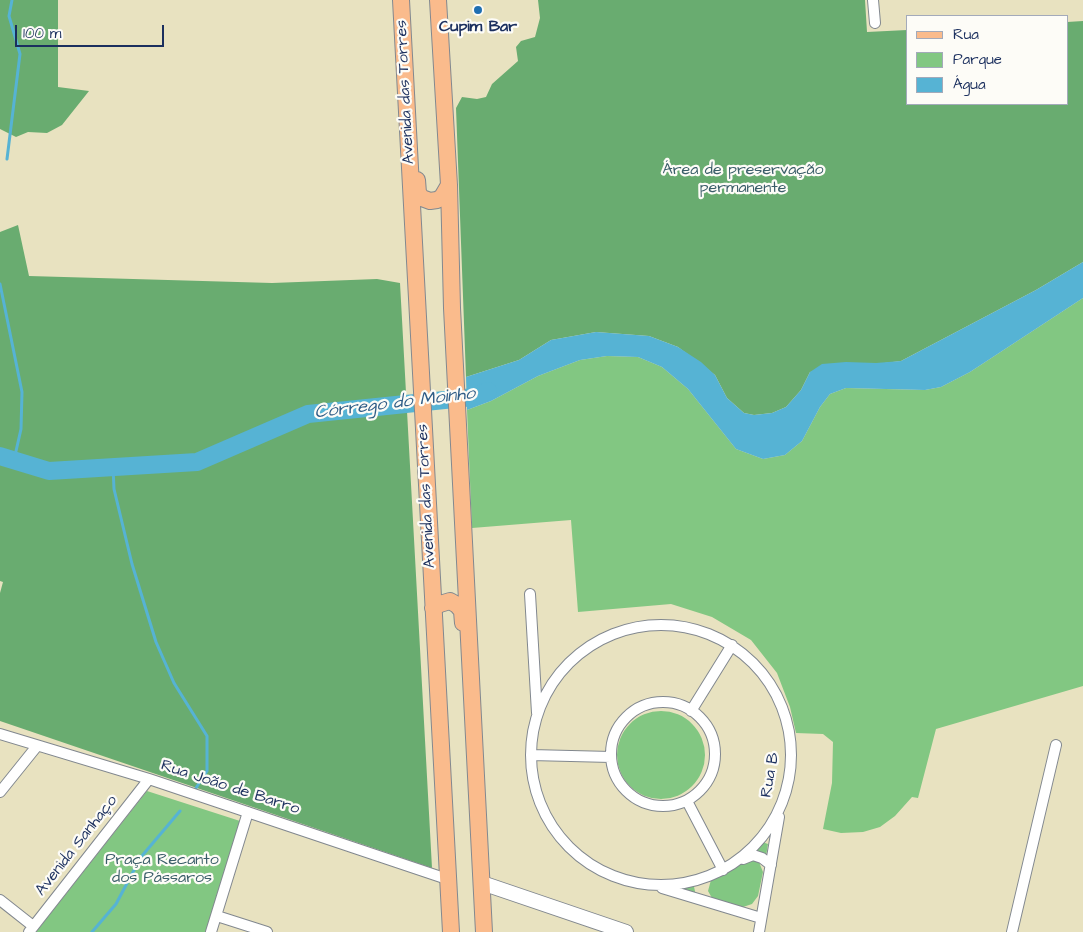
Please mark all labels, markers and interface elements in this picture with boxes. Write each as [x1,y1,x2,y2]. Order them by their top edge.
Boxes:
marker: Cupim Bar [472,4,484,16]
scale bar [18,15,166,47]
legend [906,15,1068,105]
place label: Cupim Bar [439,18,517,38]
street label: Avenida das Torres [393,19,419,165]
text: 100 m [23,23,62,44]
text: Rua [953,24,979,45]
text: Parque [953,49,1002,70]
text: Água [953,74,986,95]
park label: Área de preservação permanente [662,161,824,199]
water label: Córrego do Moinho [314,383,476,425]
street label: Avenida das Torres [414,423,440,569]
street label: Rua B [758,751,784,799]
street label: Rua João de Barro [158,757,302,819]
street label: Avenida Sanhaço [32,792,122,900]
park label: Praça Recanto dos Pássaros [105,851,219,889]

